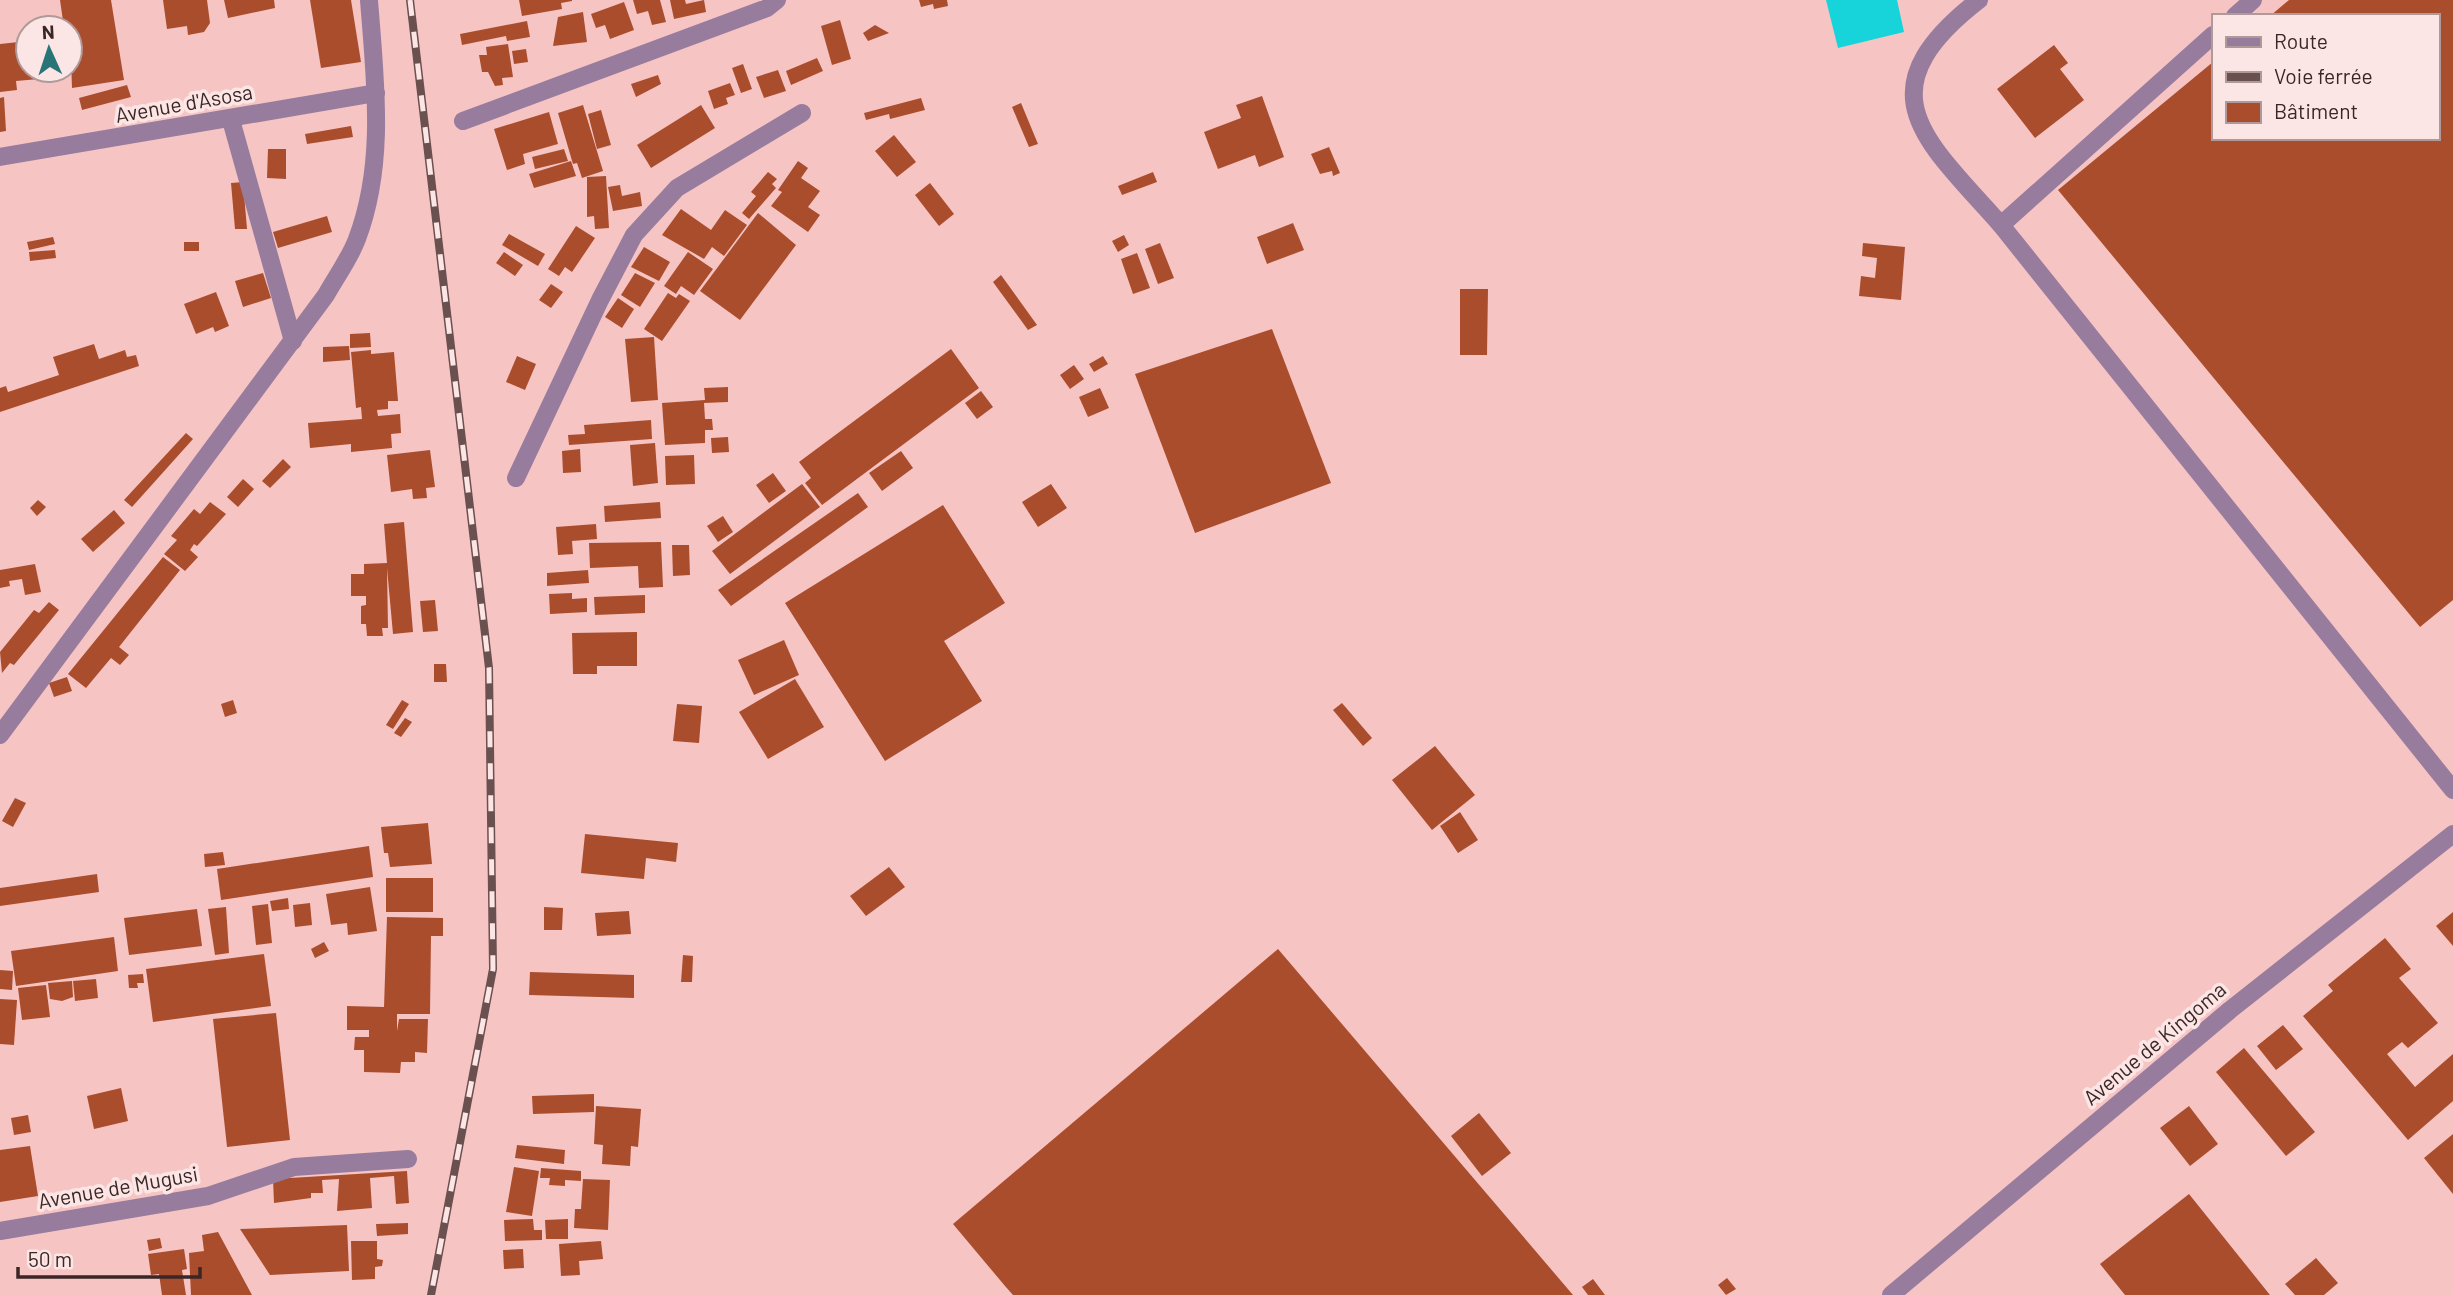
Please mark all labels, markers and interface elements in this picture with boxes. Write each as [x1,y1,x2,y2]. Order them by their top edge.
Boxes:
north arrow [14,14,84,84]
legend [2212,14,2439,140]
text: N [41,20,55,43]
text: Route [2274,28,2328,53]
text: Voie ferrée [2274,63,2373,88]
street label: Avenue d'Asosa [113,78,254,127]
text: Bâtiment [2274,98,2358,123]
street label: Avenue de Kingoma [2078,976,2230,1110]
street label: Avenue de Mugusi [36,1160,200,1213]
scale bar [18,1236,200,1280]
text: 50 m [28,1246,72,1271]

